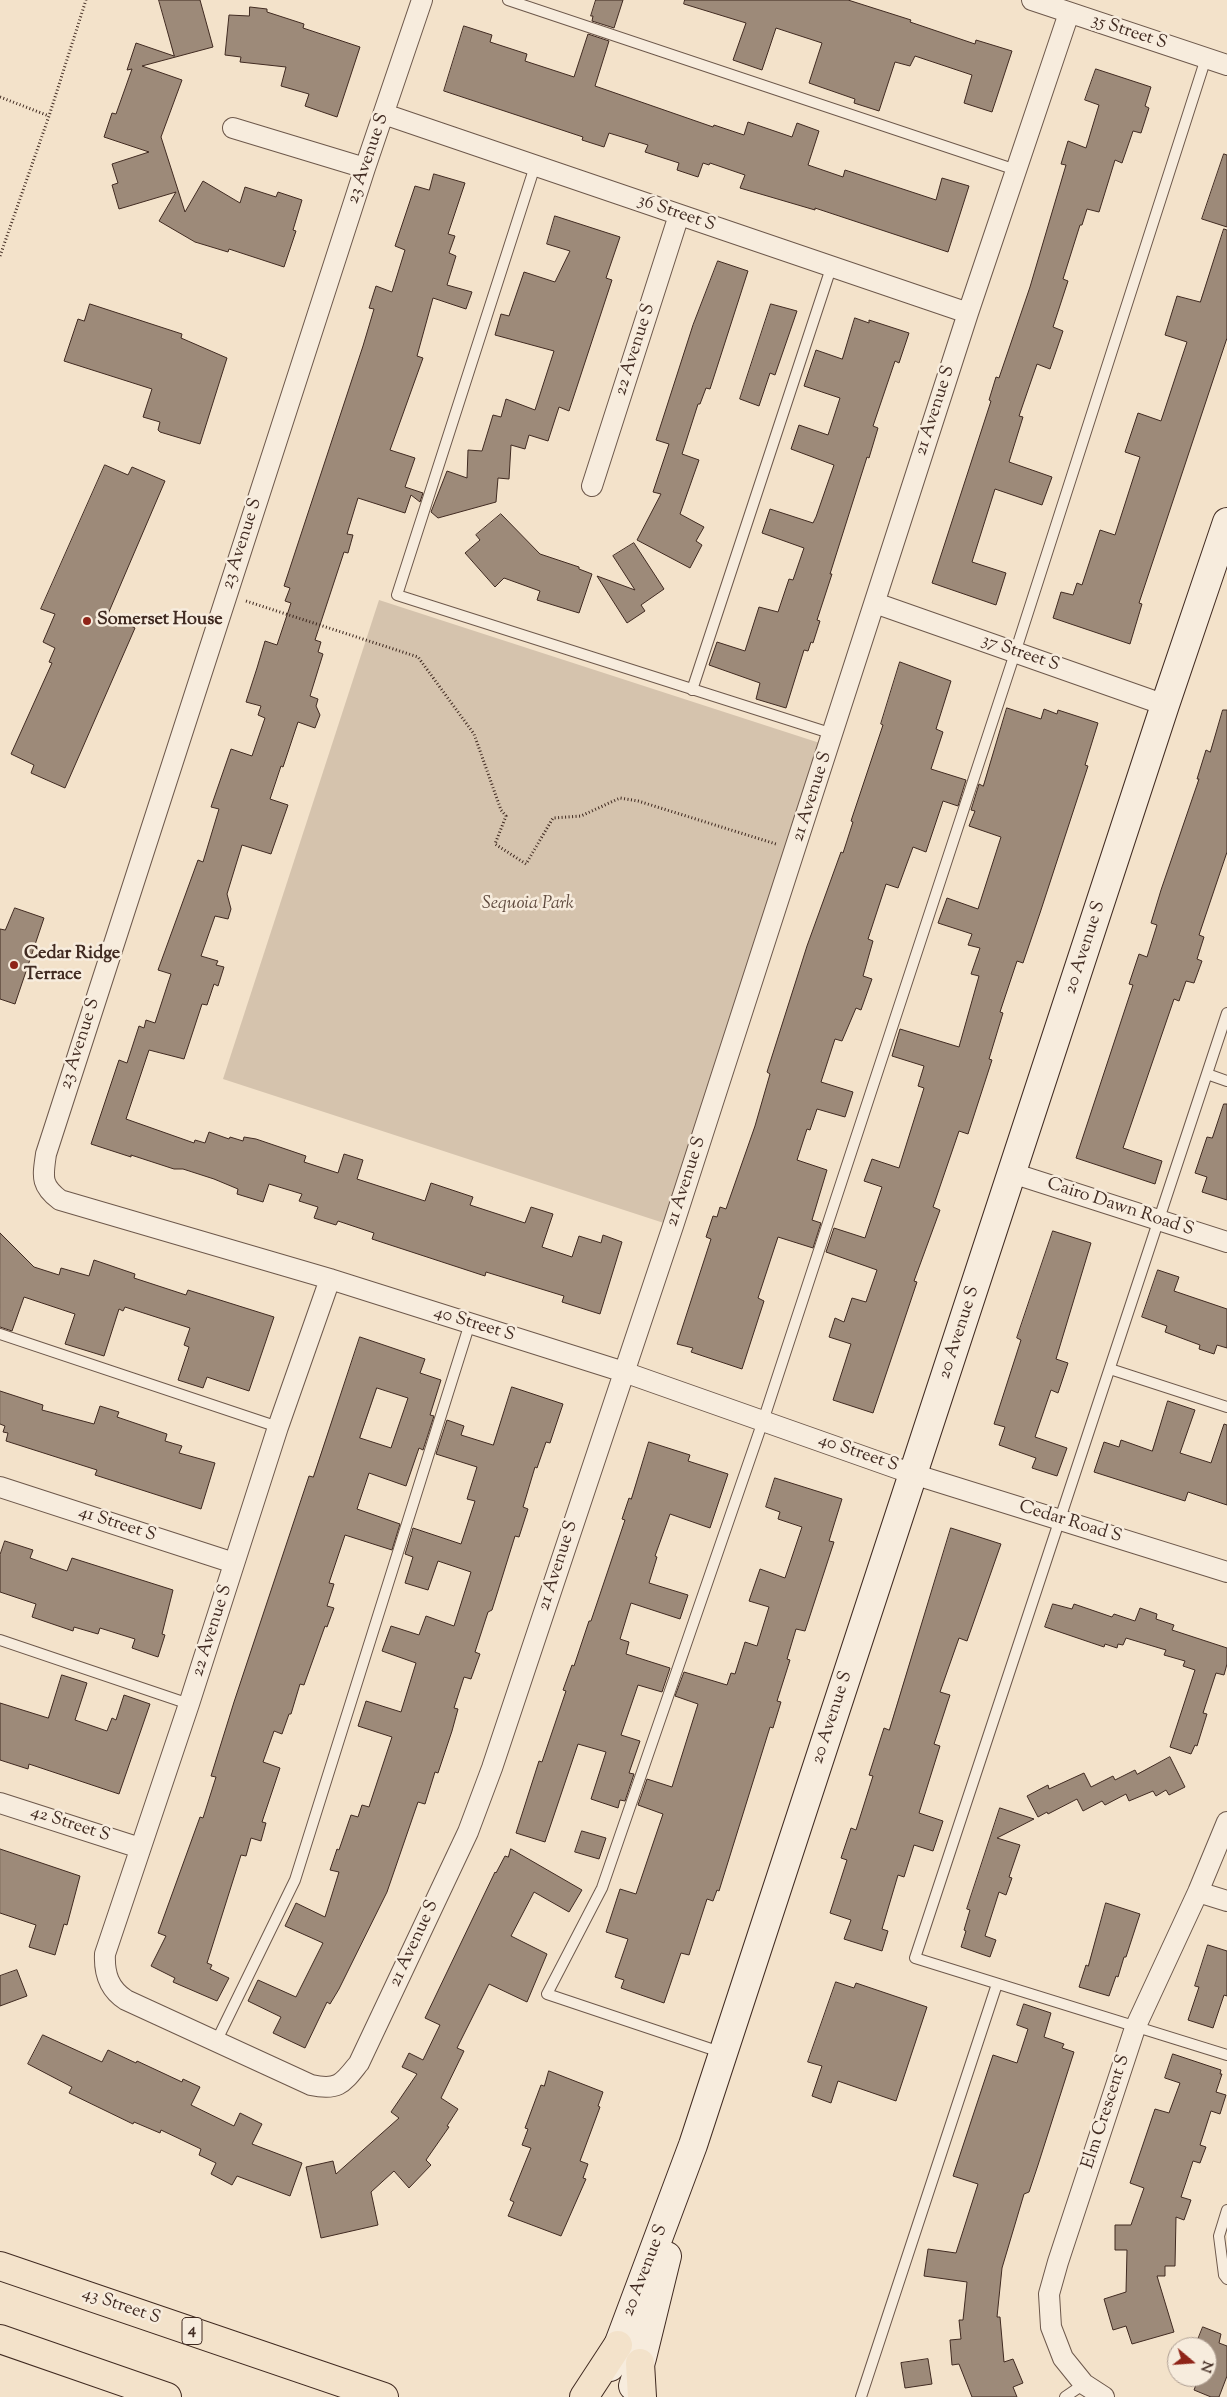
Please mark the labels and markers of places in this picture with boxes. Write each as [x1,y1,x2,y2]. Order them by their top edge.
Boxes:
place label: Somerset House [97,610,223,632]
marker: Somerset House [81,615,93,627]
place label: Cedar Ridge Terrace [24,944,120,986]
marker: Cedar Ridge Terrace [8,959,20,971]

